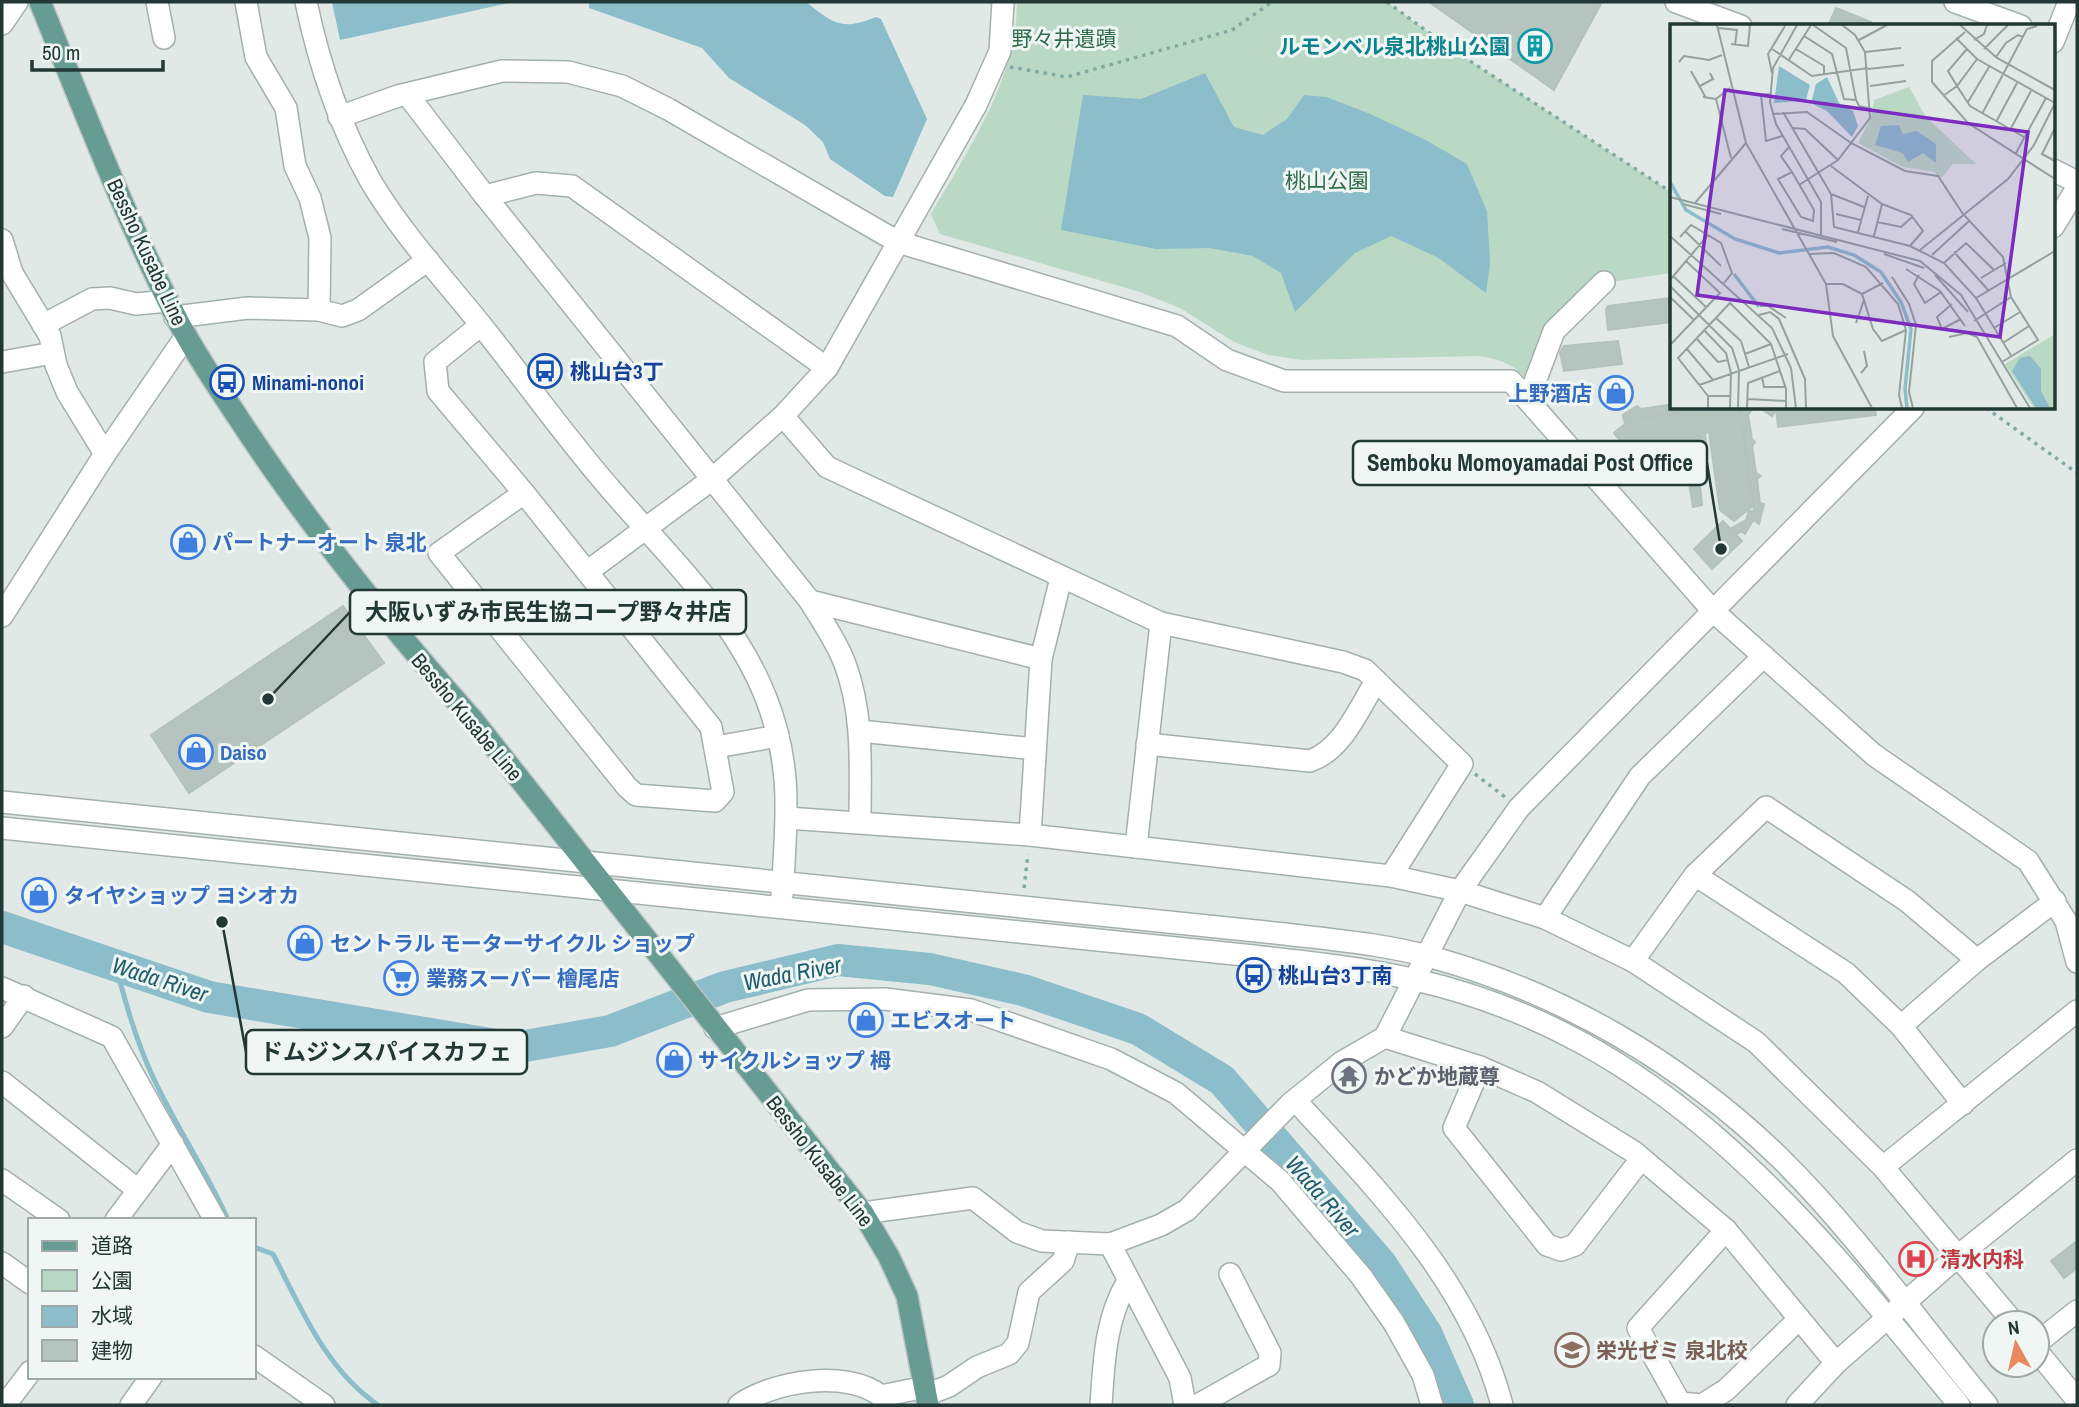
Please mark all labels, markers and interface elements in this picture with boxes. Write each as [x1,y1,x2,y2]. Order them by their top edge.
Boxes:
park label: 野々井遺蹟 [1012,24,1117,53]
inset map [1670,24,2054,410]
building icon: ルモンベル泉北桃山公園 [1516,27,1554,65]
scale bar [32,28,163,72]
place label: ルモンベル泉北桃山公園 [1279,32,1510,61]
text: 50 m [42,38,80,67]
park label: 桃山公園 [1285,166,1369,195]
street label: Bessho Kusabe Line [100,174,194,330]
bus stop icon: 桃山台3丁 [526,352,564,390]
place label: 桃山台3丁 [570,357,664,386]
bus stop icon: Minami-nonoi [208,363,246,401]
place label: Minami-nonoi [252,368,364,397]
shop icon: 上野酒店 [1597,374,1635,412]
place label: 上野酒店 [1508,379,1592,408]
callout: Semboku Momoyamadai Post Office [1353,441,1707,485]
text: Semboku Momoyamadai Post Office [1367,447,1693,478]
shop icon: パートナーオート 泉北 [169,523,207,561]
place label: パートナーオート 泉北 [212,528,427,557]
callout: 大阪いずみ市民生協コープ野々井店 [350,590,746,634]
text: 大阪いずみ市民生協コープ野々井店 [365,596,731,627]
street label: Bessho Kusabe Line [405,647,529,787]
shop icon: Daiso [177,733,215,771]
place label: Daiso [220,738,267,767]
shop icon: タイヤショップ ヨシオカ [20,876,58,914]
place label: タイヤショップ ヨシオカ [64,881,299,910]
shop icon: セントラル モーターサイクル ショップ [286,924,324,962]
place label: セントラル モーターサイクル ショップ [330,929,695,958]
water label: Wada River [740,948,844,998]
water label: Wada River [108,949,213,1009]
bus stop icon: 桃山台3丁南 [1235,956,1273,994]
supermarket icon: 業務スーパー 檜尾店 [382,959,420,997]
place label: 桃山台3丁南 [1278,961,1393,990]
place label: 業務スーパー 檜尾店 [426,964,620,993]
shop icon: エビスオート [847,1001,885,1039]
place label: エビスオート [890,1006,1016,1035]
callout: ドムジンスパイスカフェ [246,1030,527,1074]
text: ドムジンスパイスカフェ [260,1036,512,1067]
shop icon: サイクルショップ 栂 [655,1041,693,1079]
place label: サイクルショップ 栂 [698,1046,891,1075]
temple icon: かどか地蔵尊 [1330,1057,1368,1095]
place label: かどか地蔵尊 [1374,1062,1500,1091]
street label: Bessho Kusabe Line [760,1089,880,1233]
water label: Wada River [1279,1148,1368,1244]
legend [28,1218,256,1379]
text: 道路 [91,1231,133,1260]
hospital icon: 清水内科 [1897,1240,1935,1278]
place label: 清水内科 [1940,1245,2024,1274]
text: 公園 [91,1266,133,1295]
text: 水域 [91,1301,133,1330]
north arrow [1981,1309,2051,1379]
text: N [2006,1314,2021,1341]
school or university icon: 栄光ゼミ 泉北校 [1553,1331,1591,1369]
text: 建物 [91,1336,133,1365]
place label: 栄光ゼミ 泉北校 [1596,1336,1748,1365]

